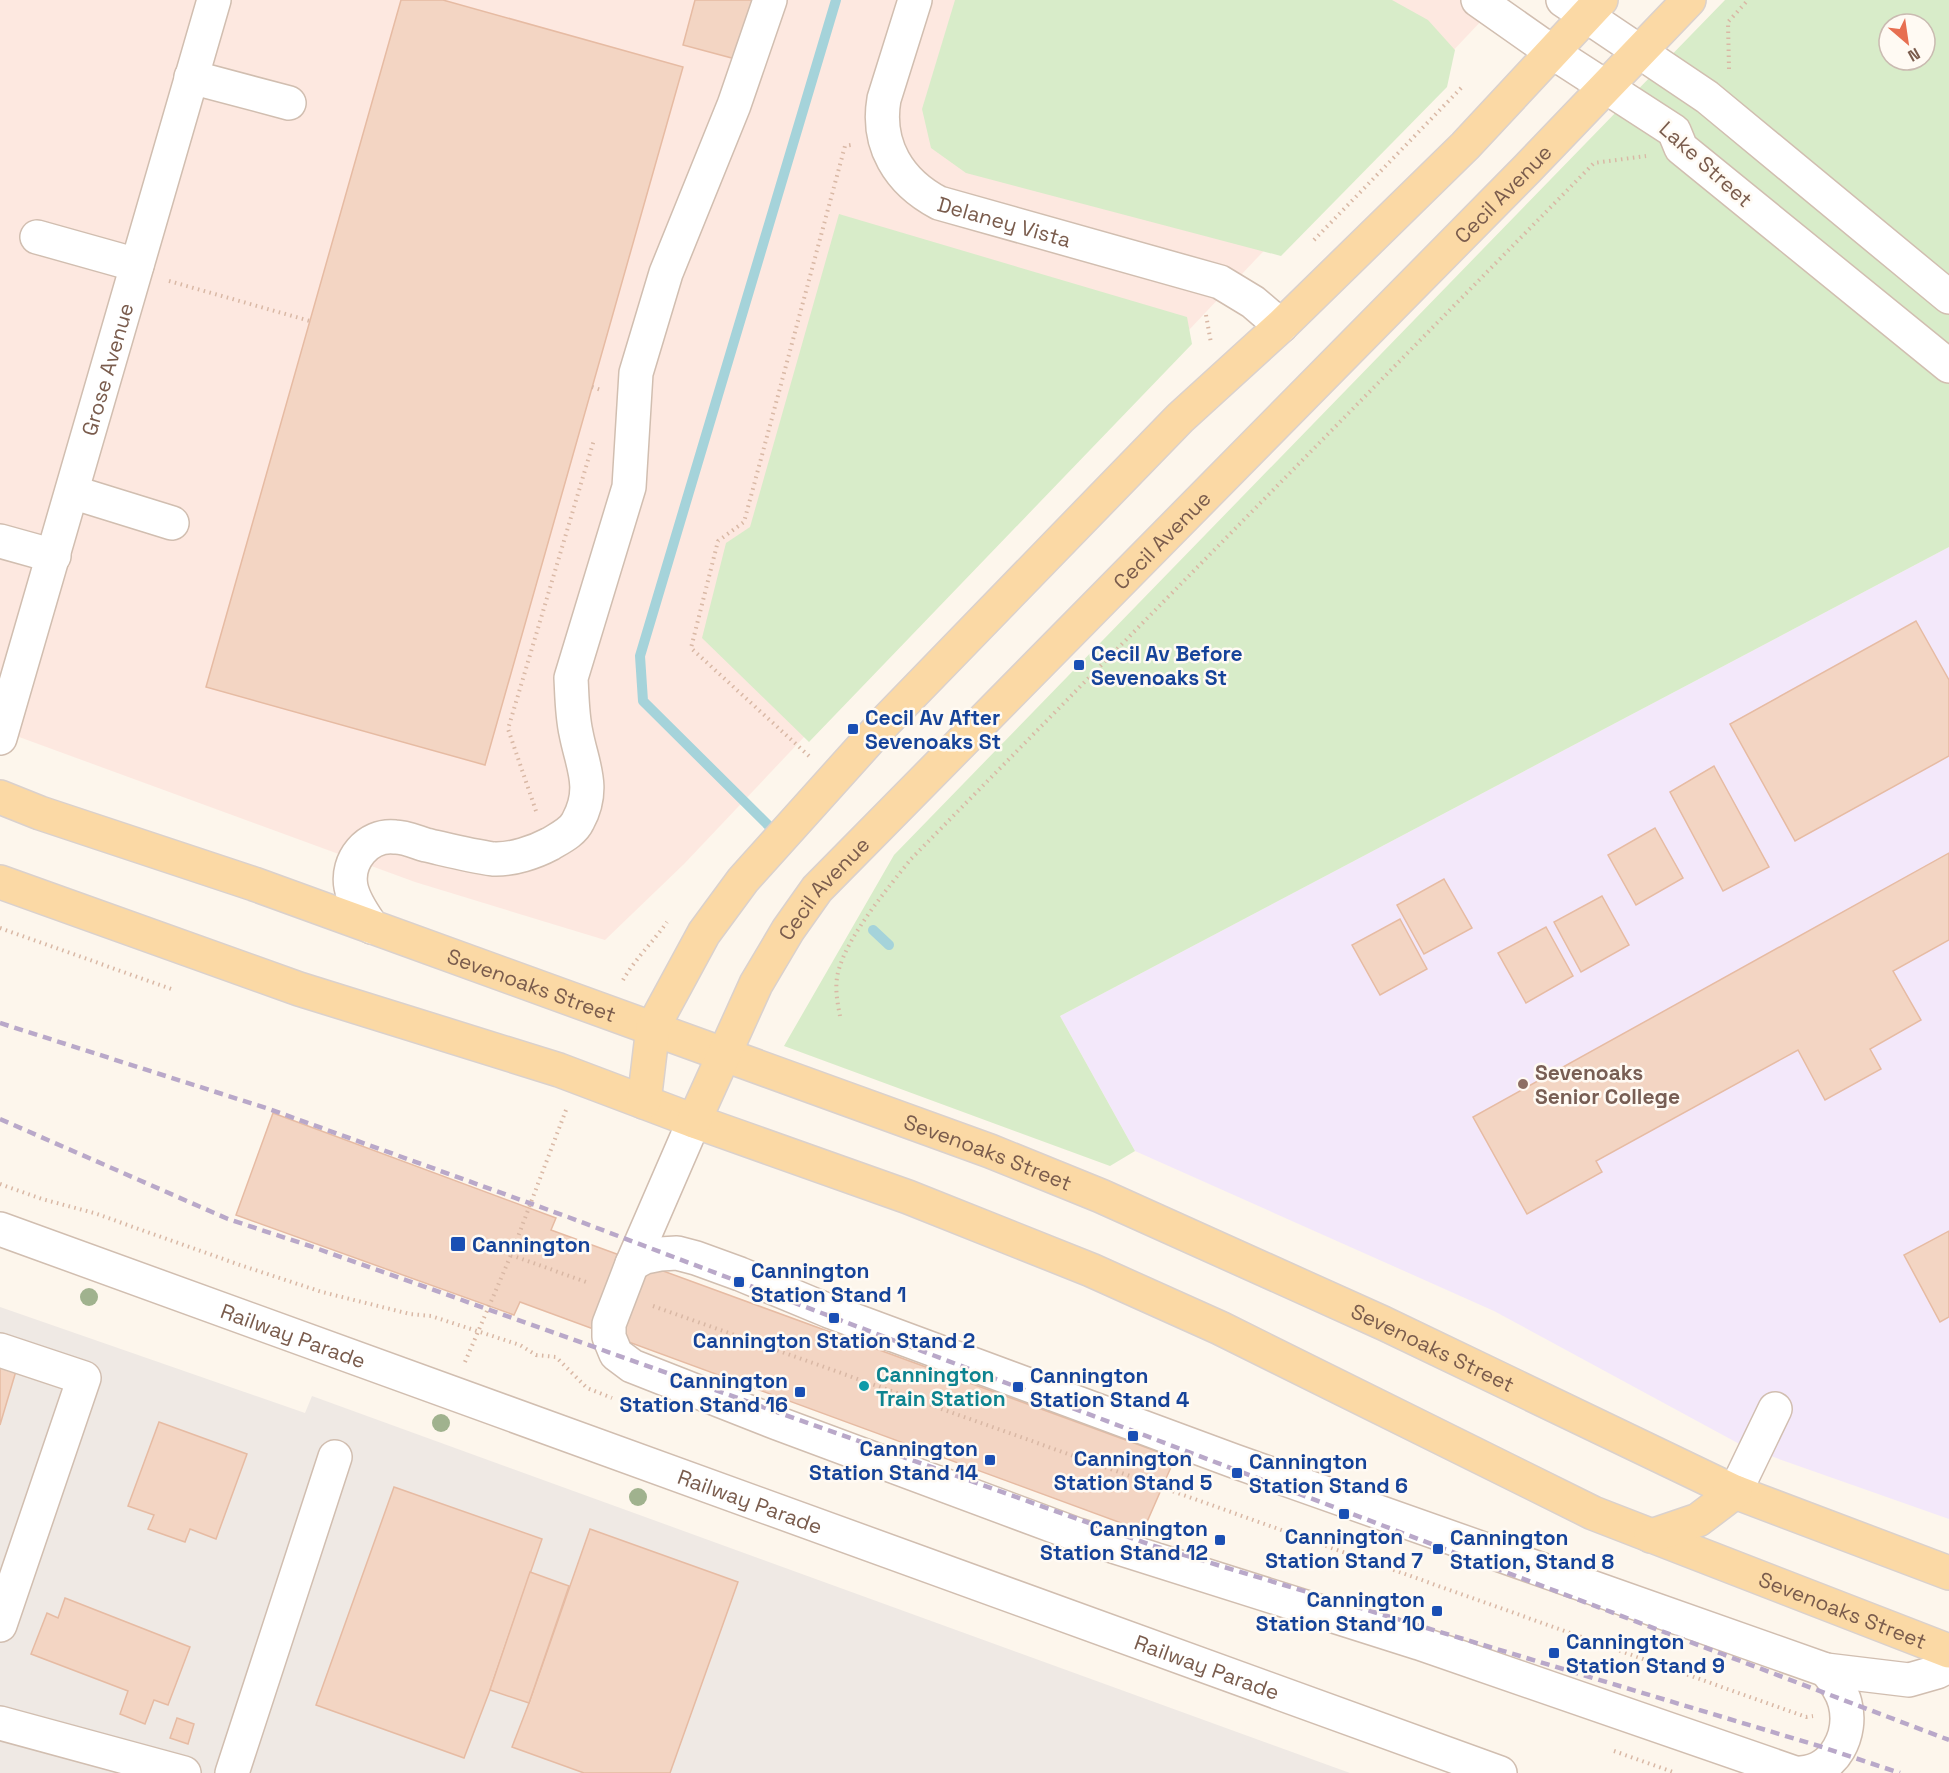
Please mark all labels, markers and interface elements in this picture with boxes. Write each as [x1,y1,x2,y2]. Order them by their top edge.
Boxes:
north arrow [1877,12,1937,72]
text: N [1904,43,1924,66]
street label: Lake Street [1654,115,1758,213]
street label: Cecil Avenue [1448,138,1557,249]
street label: Delaney Vista [934,190,1074,253]
street label: Grose Avenue [75,300,139,439]
street label: Cecil Avenue [1107,485,1216,595]
place label: Cecil Av Before Sevenoaks St [1091,640,1243,691]
marker: Cecil Av Before Sevenoaks St [1072,658,1086,672]
place label: Cecil Av After Sevenoaks St [865,704,1001,755]
marker: Cecil Av After Sevenoaks St [846,722,860,736]
street label: Cecil Avenue [772,831,875,945]
street label: Sevenoaks Street [444,942,620,1028]
place label: Sevenoaks Senior College [1535,1059,1680,1110]
marker: Sevenoaks Senior College [1516,1077,1530,1091]
street label: Sevenoaks Street [900,1107,1076,1196]
place label: Cannington [472,1231,590,1258]
marker: Cannington [449,1235,467,1253]
place label: Cannington Station Stand 1 [751,1257,907,1308]
marker: Cannington Station Stand 1 [732,1275,746,1289]
street label: Railway Parade [217,1297,369,1374]
street label: Sevenoaks Street [1347,1297,1519,1398]
marker: Cannington Station Stand 2 [827,1311,841,1325]
place label: Cannington Station Stand 2 [693,1327,975,1354]
place label: Cannington Train Station [876,1361,1006,1412]
place label: Cannington Station Stand 4 [1030,1362,1189,1413]
place label: Cannington Station Stand 16 [619,1367,788,1418]
marker: Cannington Train Station [857,1379,871,1393]
marker: Cannington Station Stand 4 [1011,1380,1025,1394]
marker: Cannington Station Stand 16 [793,1385,807,1399]
marker: Cannington Station Stand 5 [1126,1429,1140,1443]
place label: Cannington Station Stand 14 [809,1435,978,1486]
place label: Cannington Station Stand 5 [1054,1445,1212,1496]
place label: Cannington Station Stand 6 [1249,1448,1408,1499]
marker: Cannington Station Stand 14 [983,1453,997,1467]
street label: Railway Parade [674,1462,826,1540]
marker: Cannington Station Stand 6 [1230,1466,1244,1480]
marker: Cannington Station Stand 7 [1337,1507,1351,1521]
place label: Cannington Station Stand 12 [1040,1515,1208,1566]
place label: Cannington Station Stand 7 [1265,1523,1423,1574]
place label: Cannington Station, Stand 8 [1450,1524,1615,1575]
marker: Cannington Station Stand 12 [1213,1533,1227,1547]
marker: Cannington Station, Stand 8 [1431,1542,1445,1556]
street label: Sevenoaks Street [1755,1565,1931,1655]
place label: Cannington Station Stand 10 [1256,1586,1425,1637]
marker: Cannington Station Stand 10 [1430,1604,1444,1618]
street label: Railway Parade [1131,1628,1283,1705]
place label: Cannington Station Stand 9 [1566,1628,1725,1679]
marker: Cannington Station Stand 9 [1547,1646,1561,1660]

